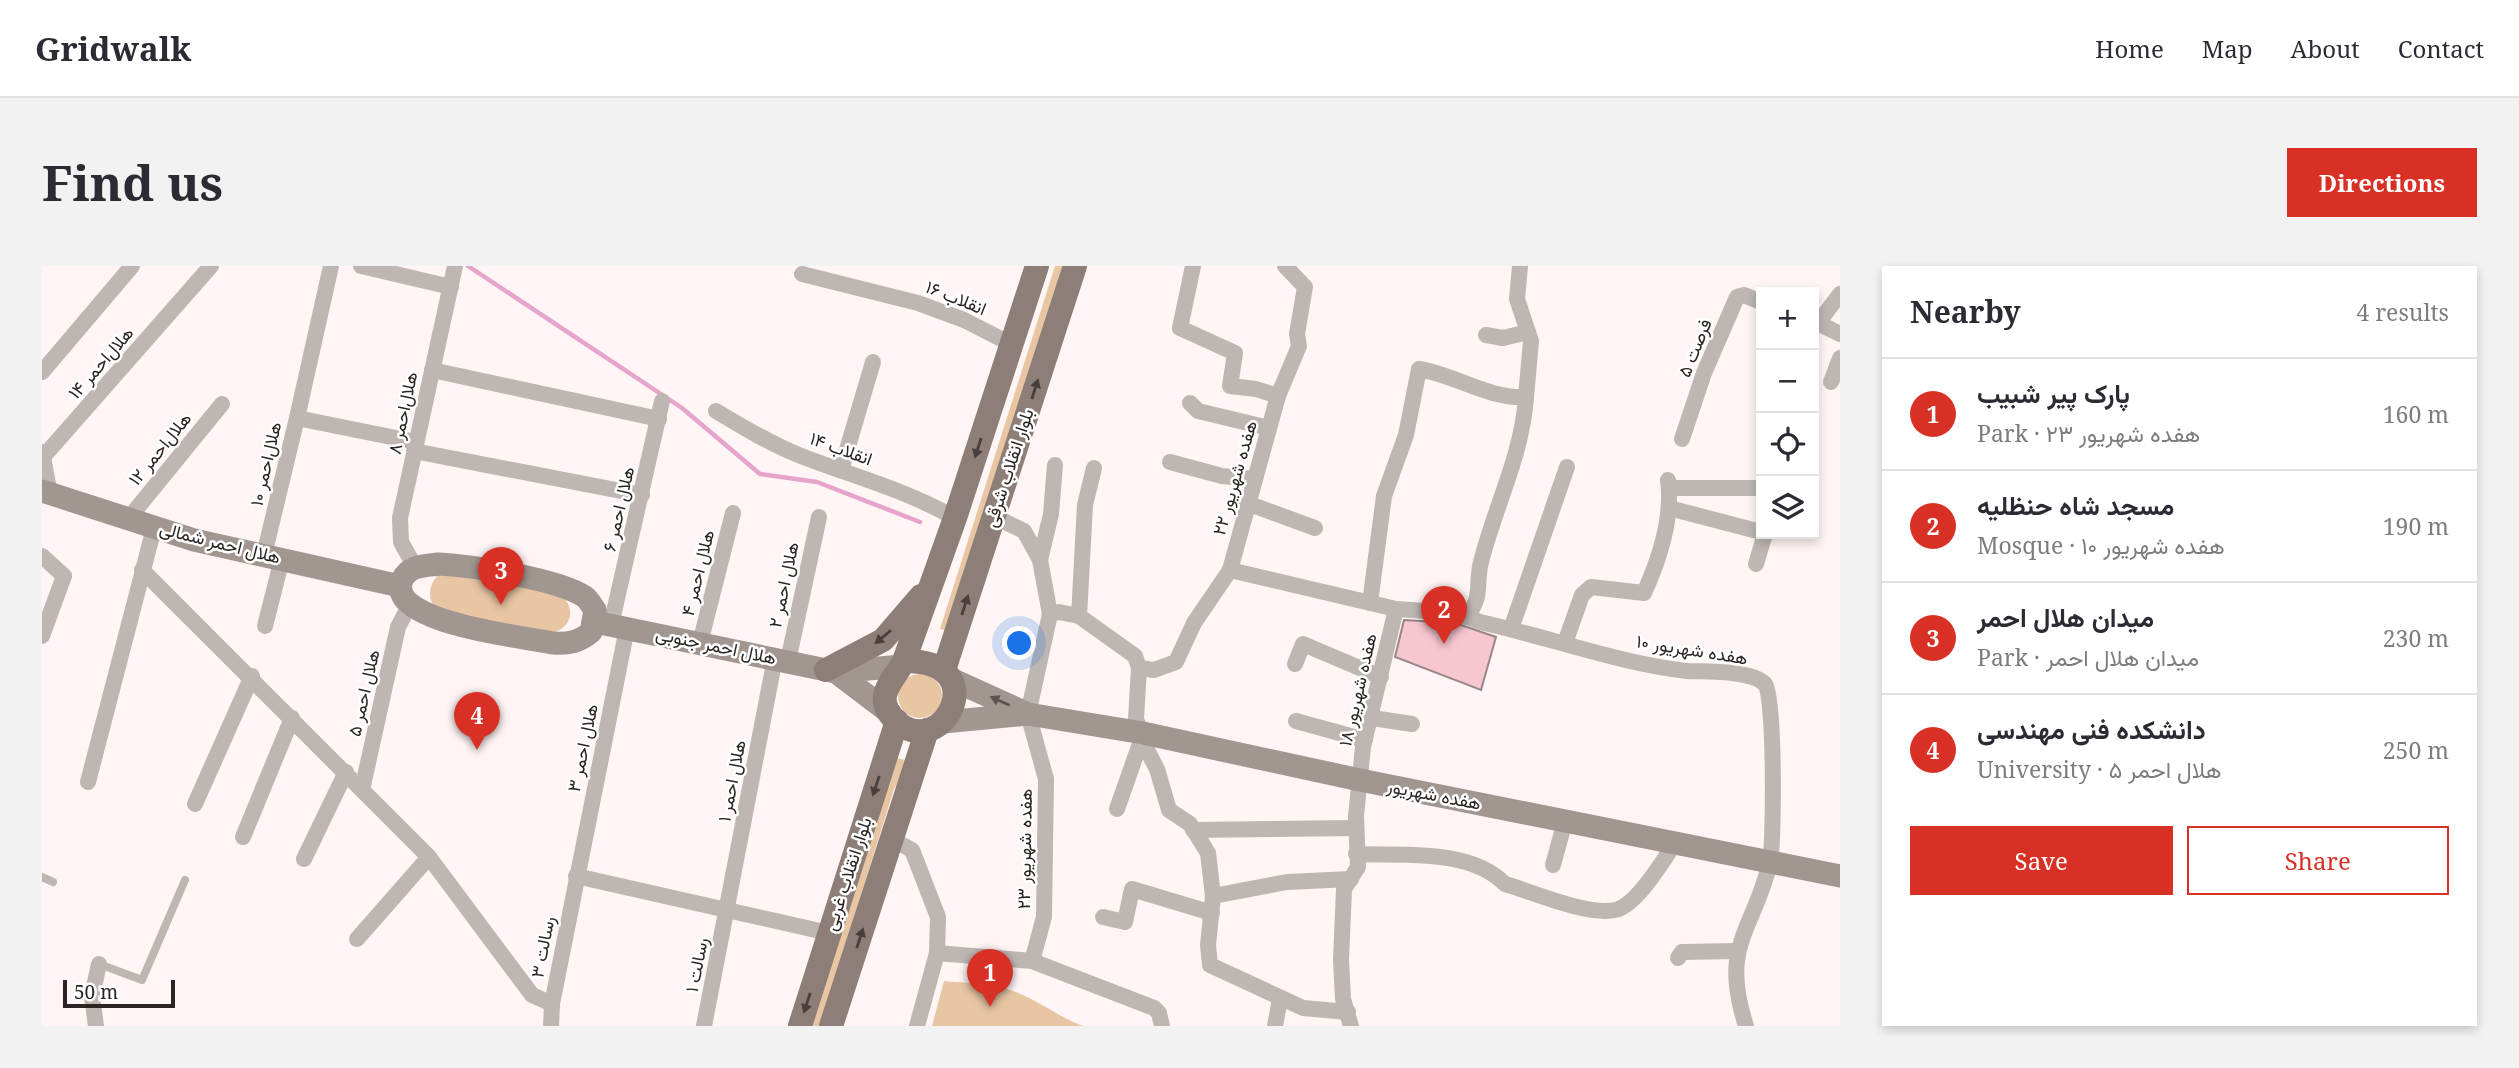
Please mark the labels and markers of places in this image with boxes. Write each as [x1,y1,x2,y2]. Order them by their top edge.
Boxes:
pin: 3 [478,547,524,605]
pin: 2 [1421,586,1467,644]
pin: 4 [454,692,500,750]
pin: 1 [967,949,1013,1007]

